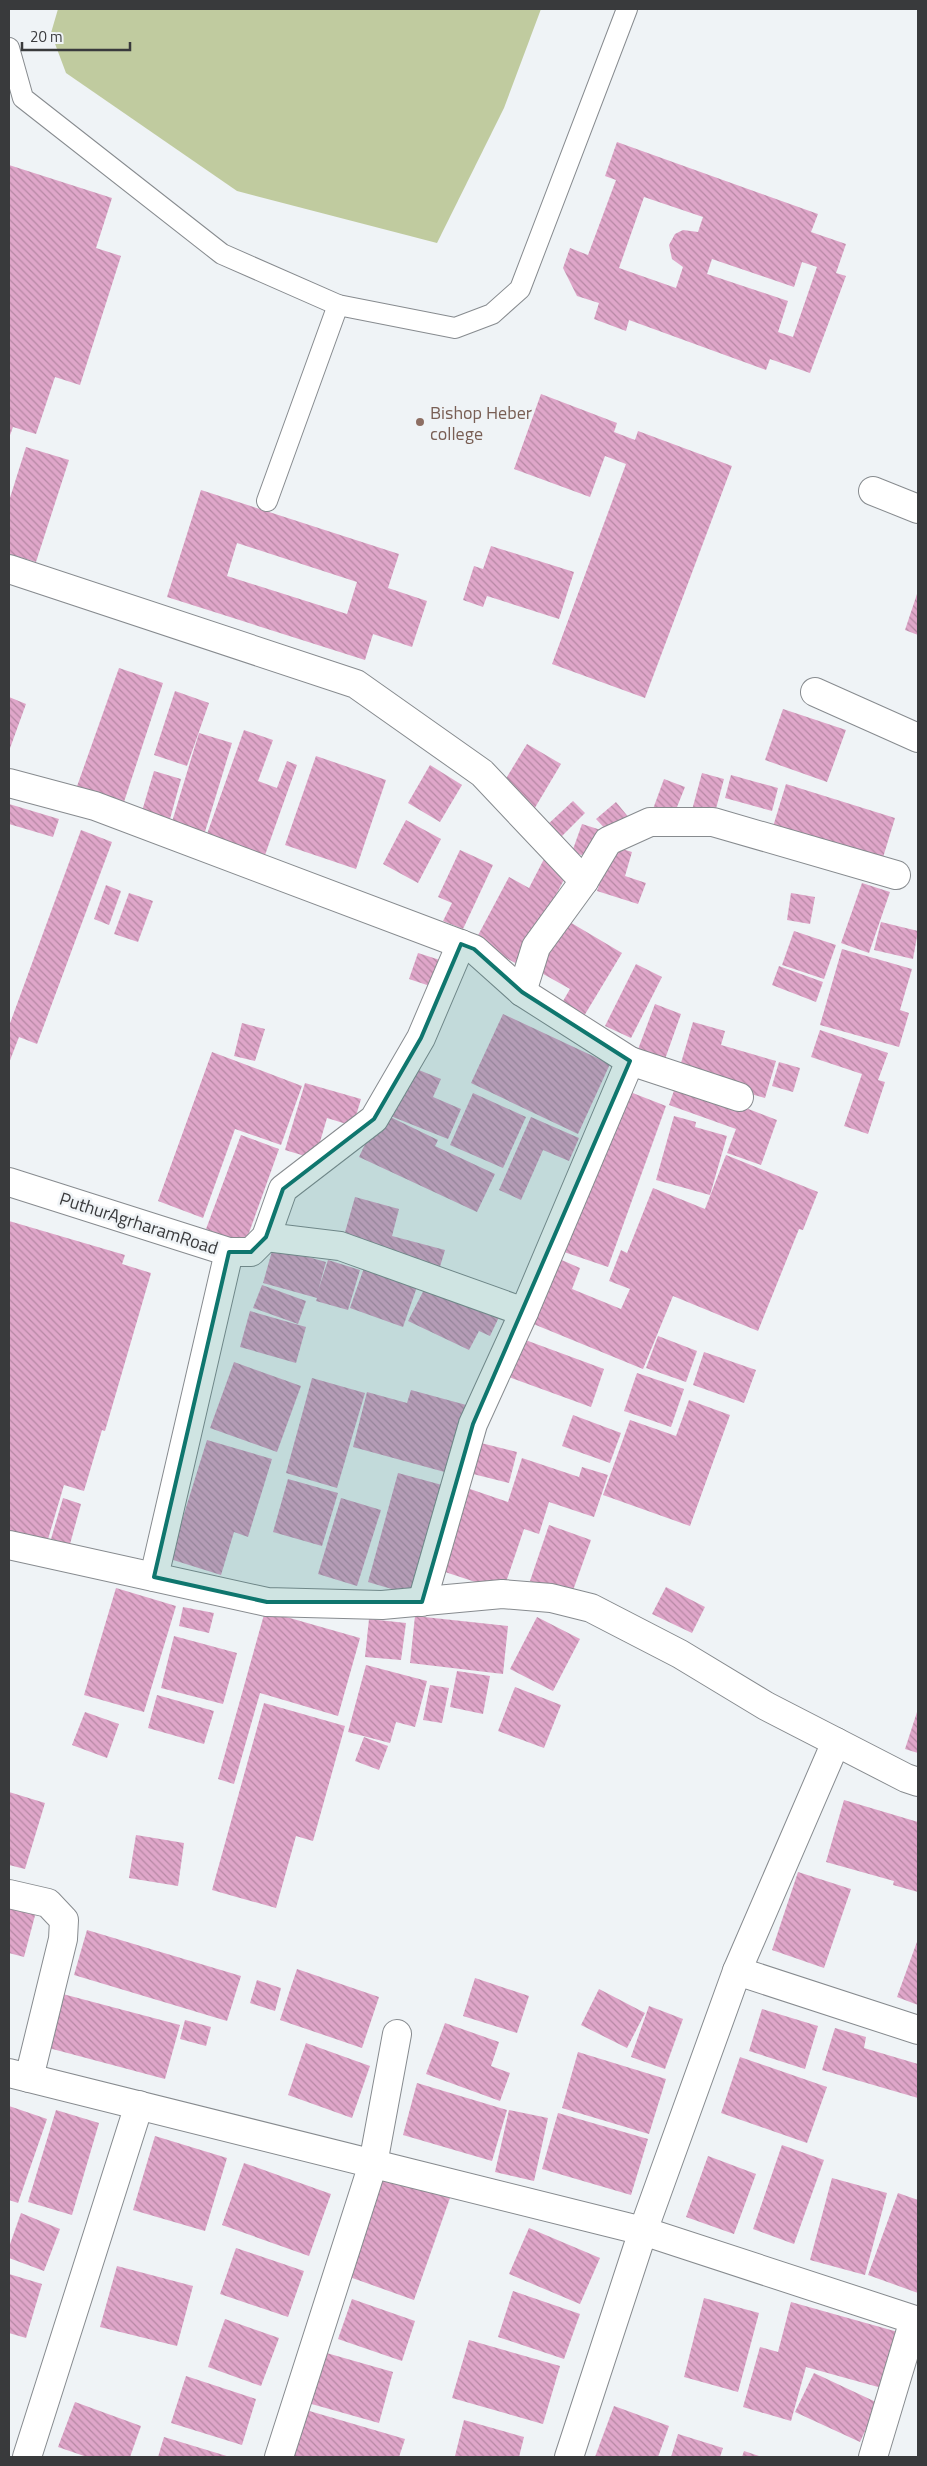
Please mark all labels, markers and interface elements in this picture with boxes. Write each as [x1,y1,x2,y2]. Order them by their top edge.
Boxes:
scale bar [22,20,130,52]
text: 20 m [30,25,63,48]
place label: Bishop Heber college [430,399,532,447]
marker: Bishop Heber college [414,416,426,428]
street label: PuthurAgrharamRoad [56,1185,222,1261]

